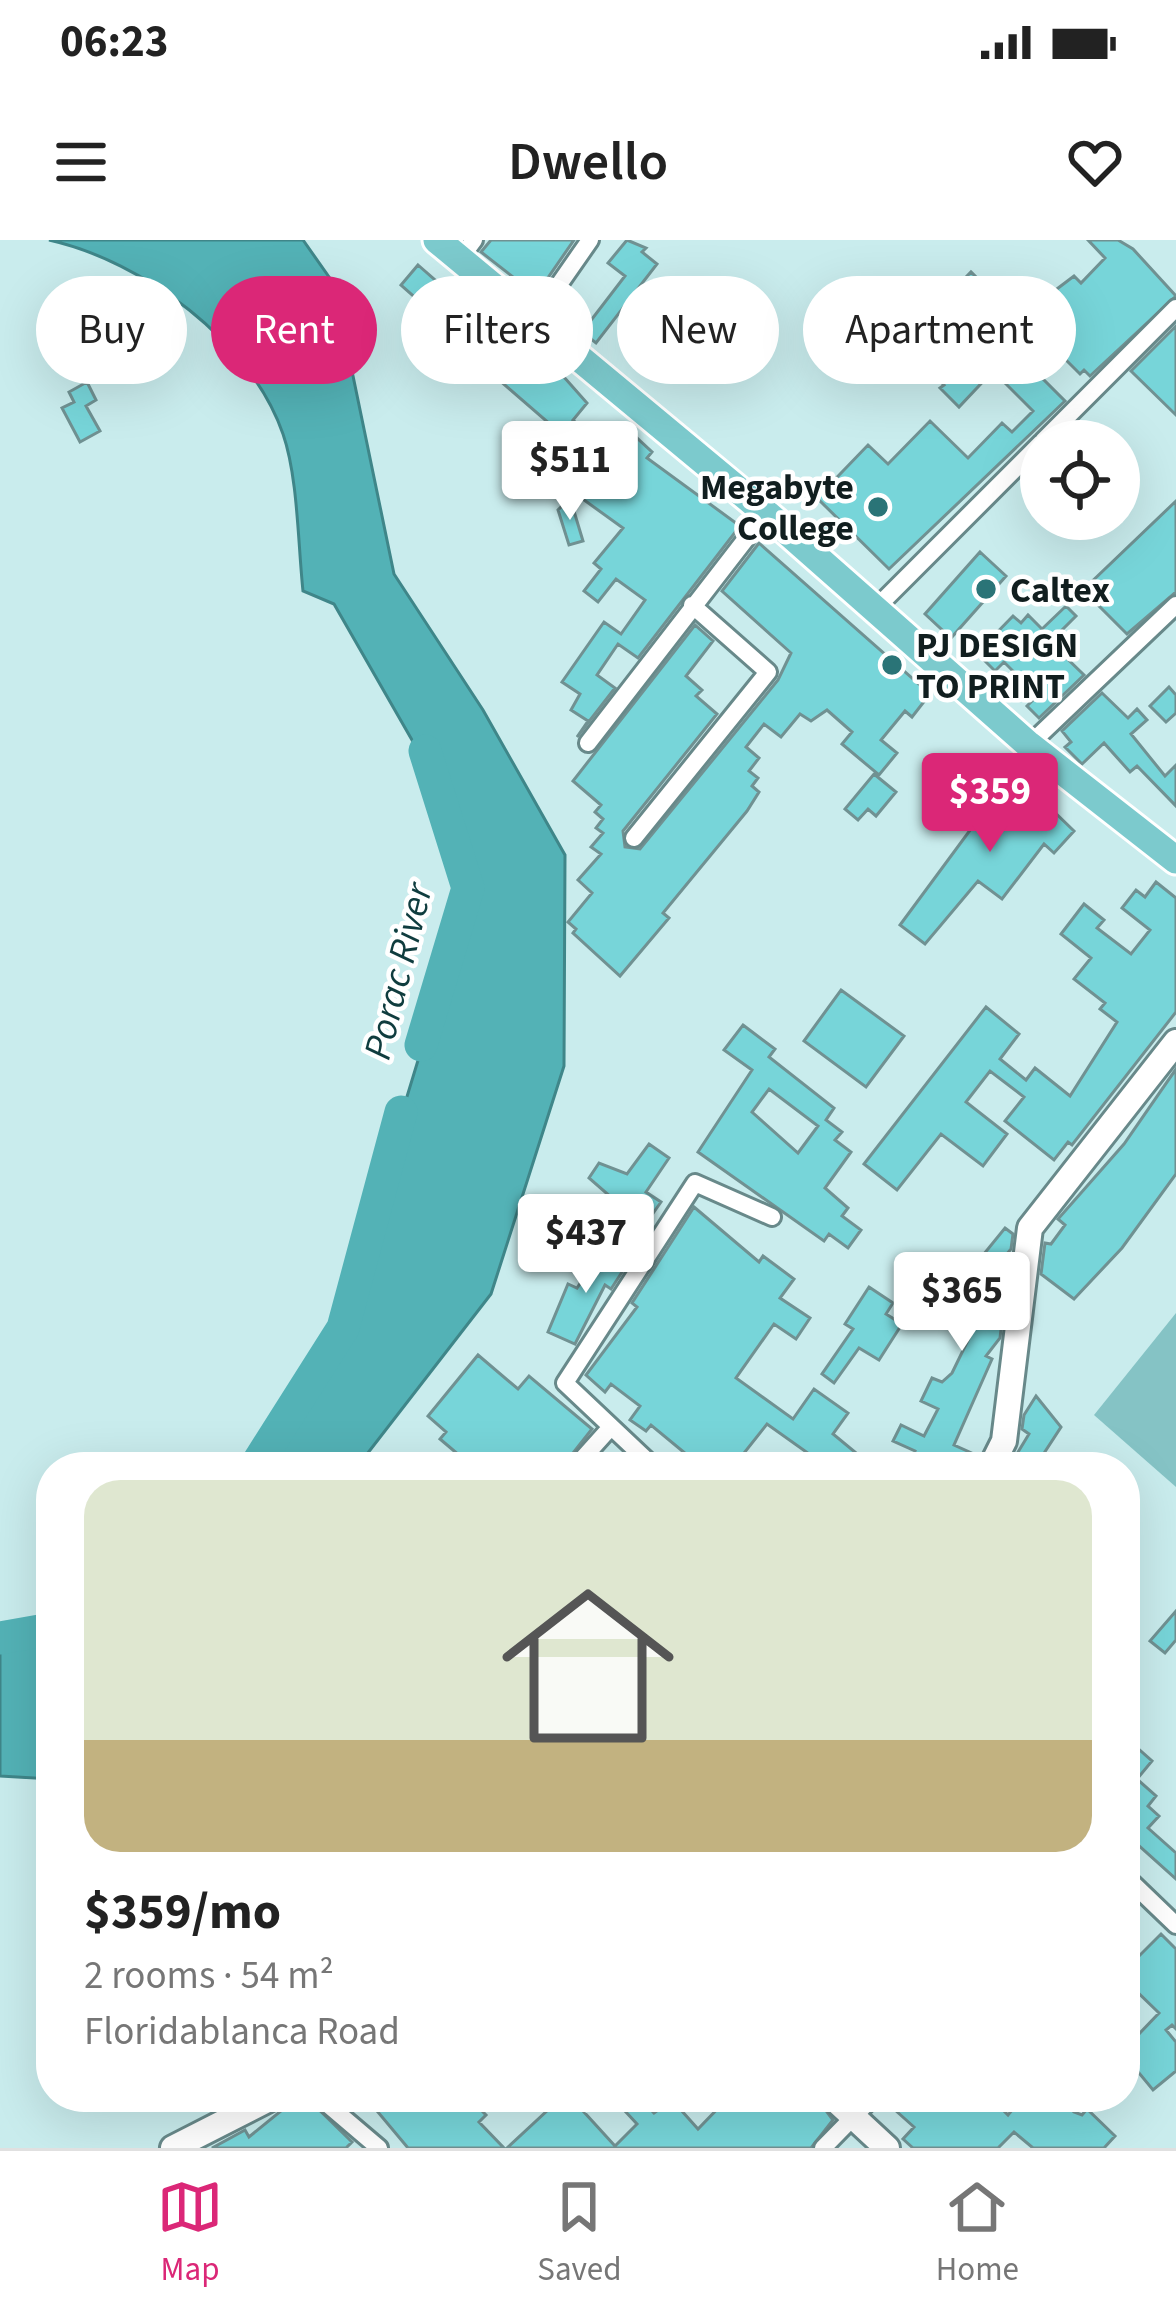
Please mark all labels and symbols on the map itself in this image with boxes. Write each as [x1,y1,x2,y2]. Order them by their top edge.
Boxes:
pin: $511 [499,421,641,523]
place label: Megabyte College [700,462,854,554]
marker: Megabyte College [865,494,891,520]
place label: Caltex [1010,565,1110,616]
marker: Caltex [973,576,999,602]
place label: PJ DESIGN TO PRINT [916,620,1078,712]
marker: PJ DESIGN TO PRINT [879,652,905,678]
pin: $359 [919,753,1061,855]
water label: Porac River [350,876,448,1065]
pin: $437 [515,1194,657,1296]
pin: $365 [891,1252,1033,1354]

